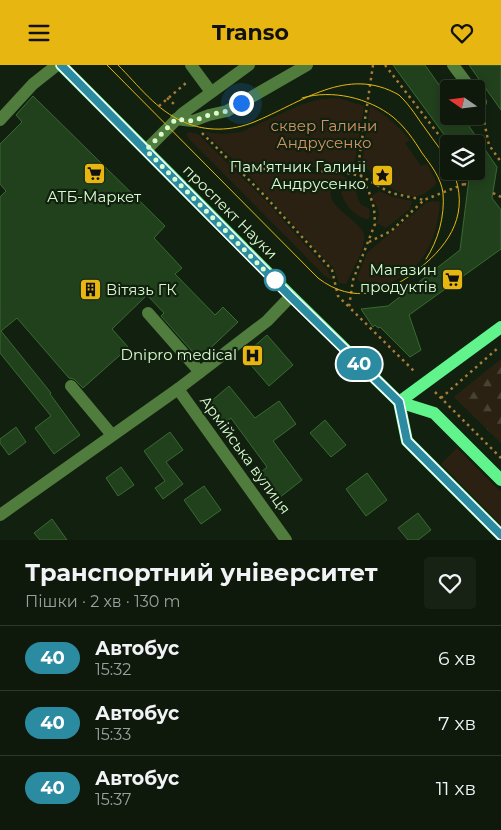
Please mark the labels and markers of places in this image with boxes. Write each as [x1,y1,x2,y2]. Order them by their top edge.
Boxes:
place label: Пам'ятник Галині Андрусенко [230,157,366,193]
supermarket icon: АТБ-Маркет [82,162,106,186]
place icon: Пам'ятник Галині Андрусенко [370,164,394,188]
place label: АТБ-Маркет [47,187,142,206]
place label: Магазин продуктів [360,260,437,296]
supermarket icon: Магазин продуктів [441,267,465,291]
unlabelled marker [264,269,286,291]
building icon: Вітязь ГК [78,278,102,302]
place label: Вітязь ГК [106,280,177,299]
hospital icon: Dnipro medical [241,343,265,367]
place label: Dnipro medical [121,345,237,364]

